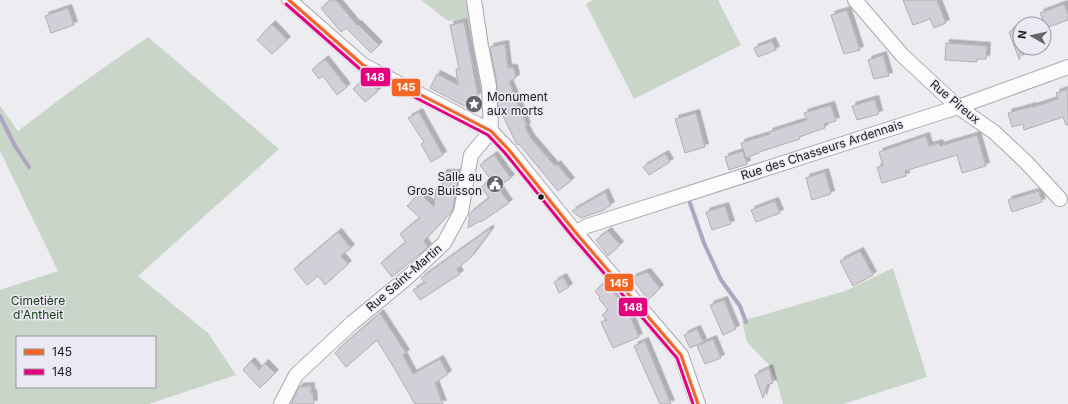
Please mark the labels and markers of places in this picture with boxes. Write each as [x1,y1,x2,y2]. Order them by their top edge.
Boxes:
place label: Monument aux morts [487,89,548,118]
place icon: Monument aux morts [464,94,484,114]
place label: Salle au Gros Buisson [407,169,482,198]
public building icon: Salle au Gros Buisson [485,174,505,194]
unlabelled marker [536,192,546,202]

